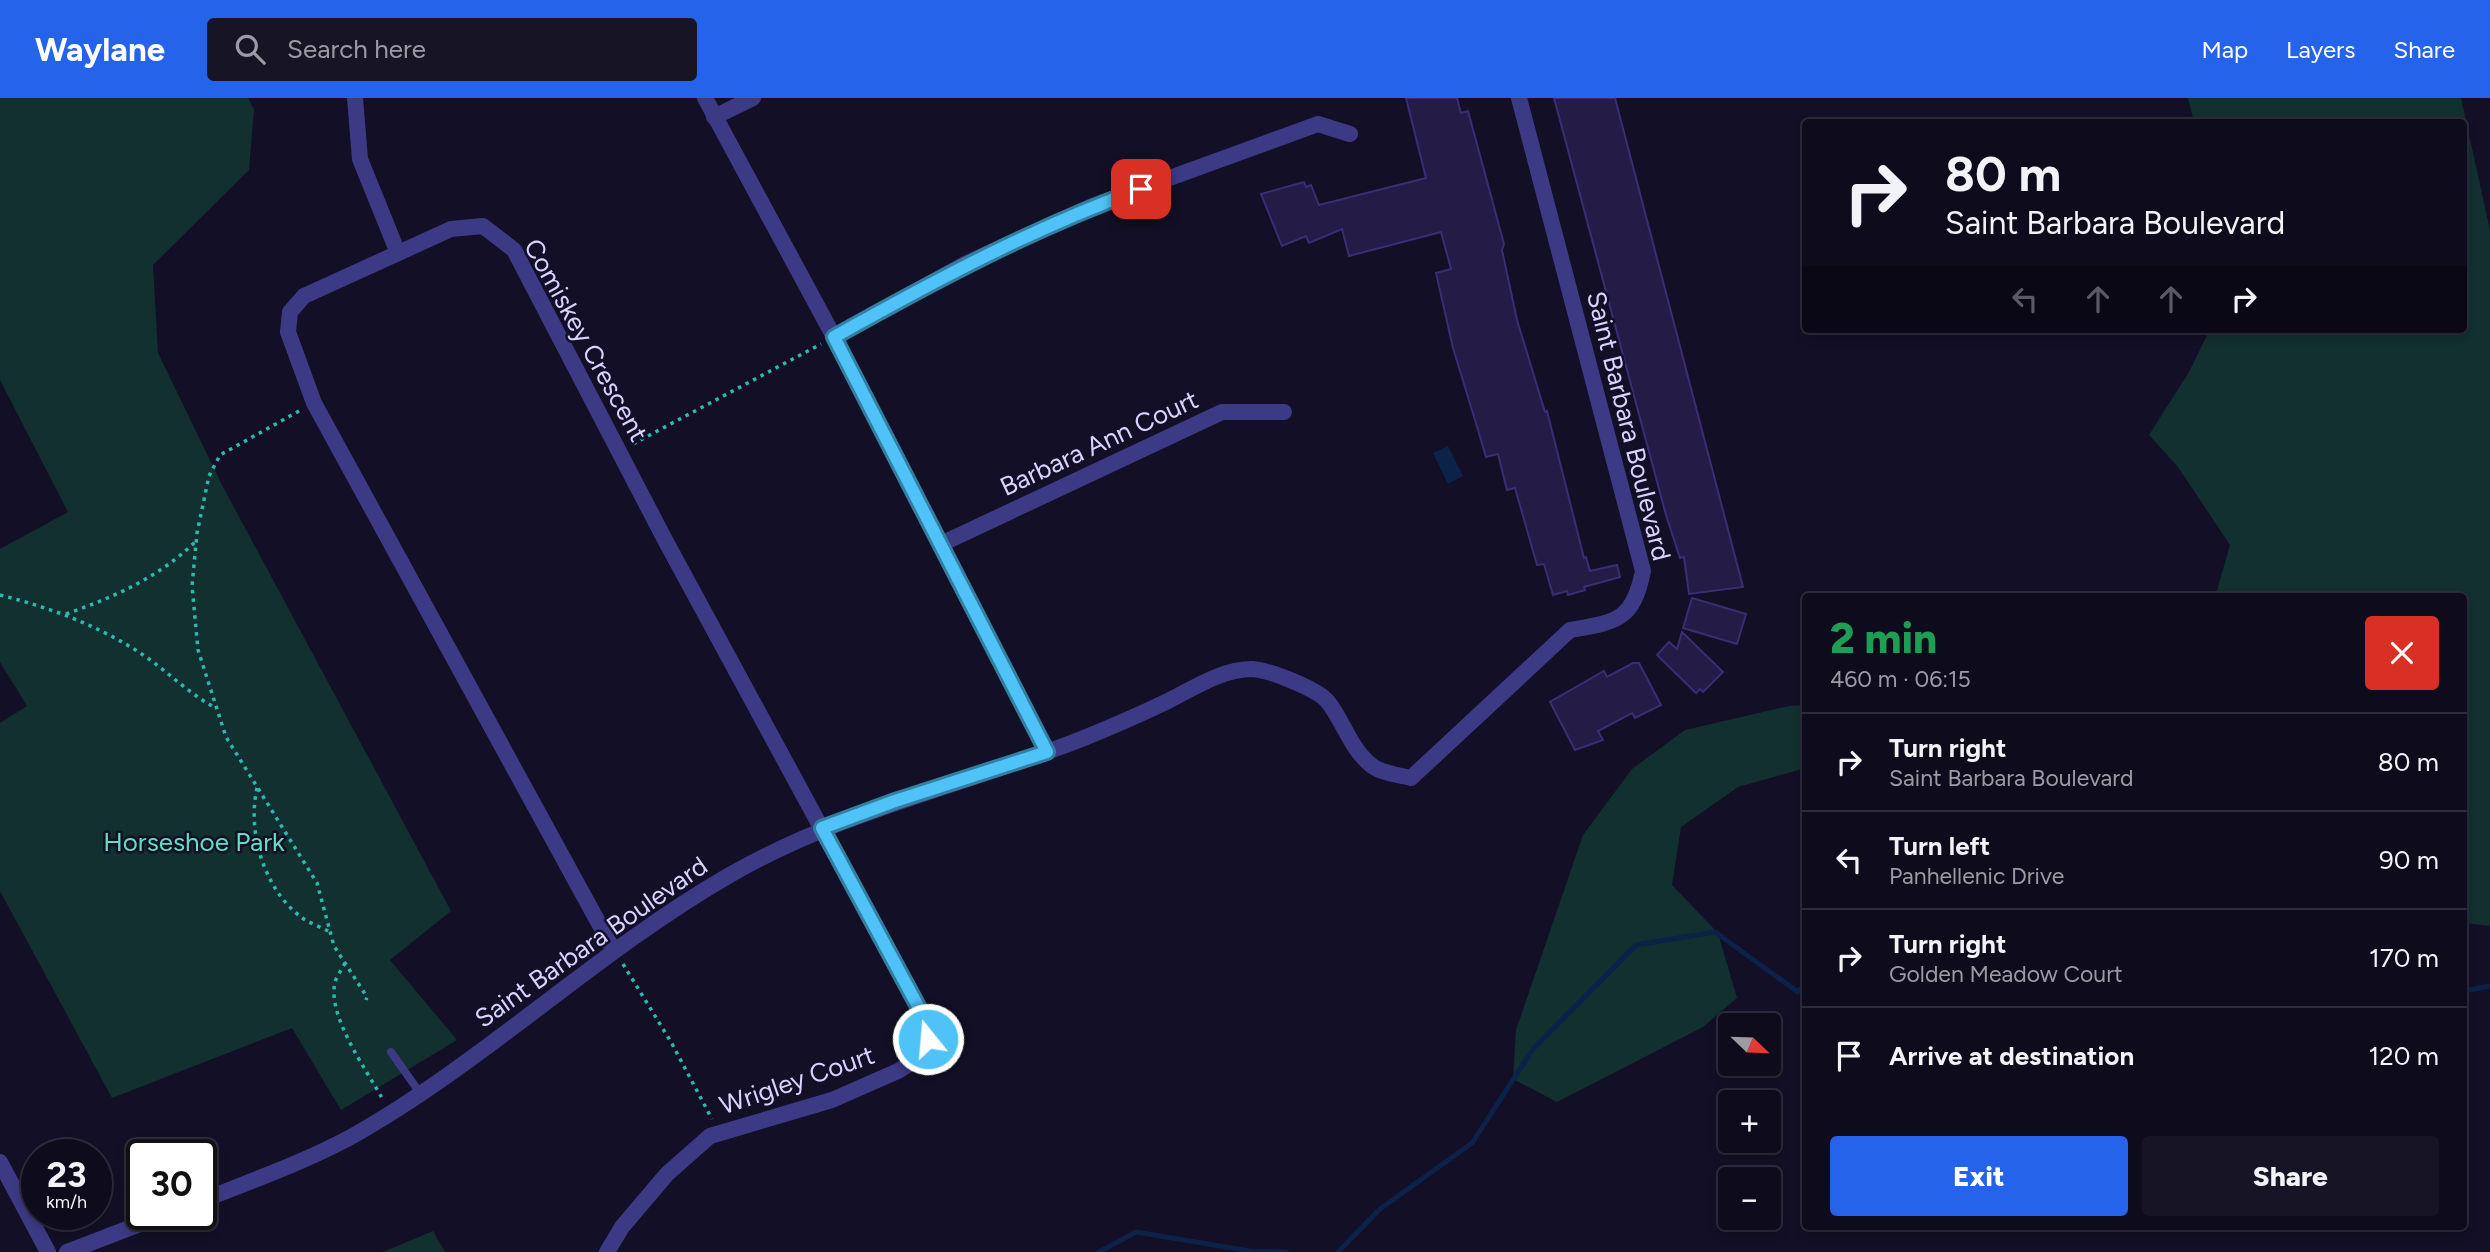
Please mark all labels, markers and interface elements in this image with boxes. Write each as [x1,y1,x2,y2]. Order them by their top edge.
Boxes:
search box [207,18,697,81]
text: Waylane [35,30,165,69]
icon: search [231,30,269,68]
text: Search here [287,33,426,65]
text: Map [2201,35,2248,64]
text: Layers [2286,35,2355,64]
text: Share [2393,35,2455,64]
text: 80 m [1945,144,2061,203]
icon: right [1830,147,1921,238]
pin [1111,159,1171,219]
icon: arrive [1122,170,1160,208]
text: Saint Barbara Boulevard [1945,204,2285,242]
street label: Comiskey Crescent [517,233,655,447]
icon: left [2006,280,2044,318]
icon: ahead [2079,280,2117,318]
icon: ahead [2152,280,2190,318]
icon: right [2225,280,2263,318]
street label: Saint Barbara Boulevard [1580,288,1678,564]
street label: Barbara Ann Court [995,383,1203,503]
text: 2 min [1830,613,1937,664]
button: close [2365,616,2439,690]
text: 460 m · 06:15 [1830,665,1971,693]
text: Turn right [1889,732,2006,764]
icon: right [1830,743,1868,781]
text: 80 m [2378,746,2439,778]
text: Saint Barbara Boulevard [1889,764,2134,792]
park label: Horseshoe Park [103,826,285,858]
text: Turn left [1889,830,1990,862]
icon: left [1830,841,1868,879]
text: 90 m [2379,844,2439,876]
street label: Saint Barbara Boulevard [469,850,713,1034]
text: Panhellenic Drive [1889,862,2064,890]
text: Turn right [1889,928,2006,960]
icon: right [1830,939,1868,977]
text: 170 m [2369,942,2439,974]
text: Golden Meadow Court [1889,960,2123,988]
position arrow [891,1002,965,1076]
north arrow [1718,1013,1782,1076]
map controls [1718,1013,1781,1230]
icon: arrive [1830,1037,1868,1075]
street label: Wrigley Court [715,1039,879,1121]
text: Arrive at destination [1889,1040,2134,1072]
text: 120 m [2369,1040,2439,1072]
button: + [1718,1090,1781,1153]
button: Exit [1830,1136,2128,1216]
button: Share [2142,1136,2439,1216]
speed limit sign: 30 [126,1139,217,1230]
text: 23 [47,1154,86,1196]
button: − [1718,1167,1781,1230]
text: km/h [46,1191,87,1213]

